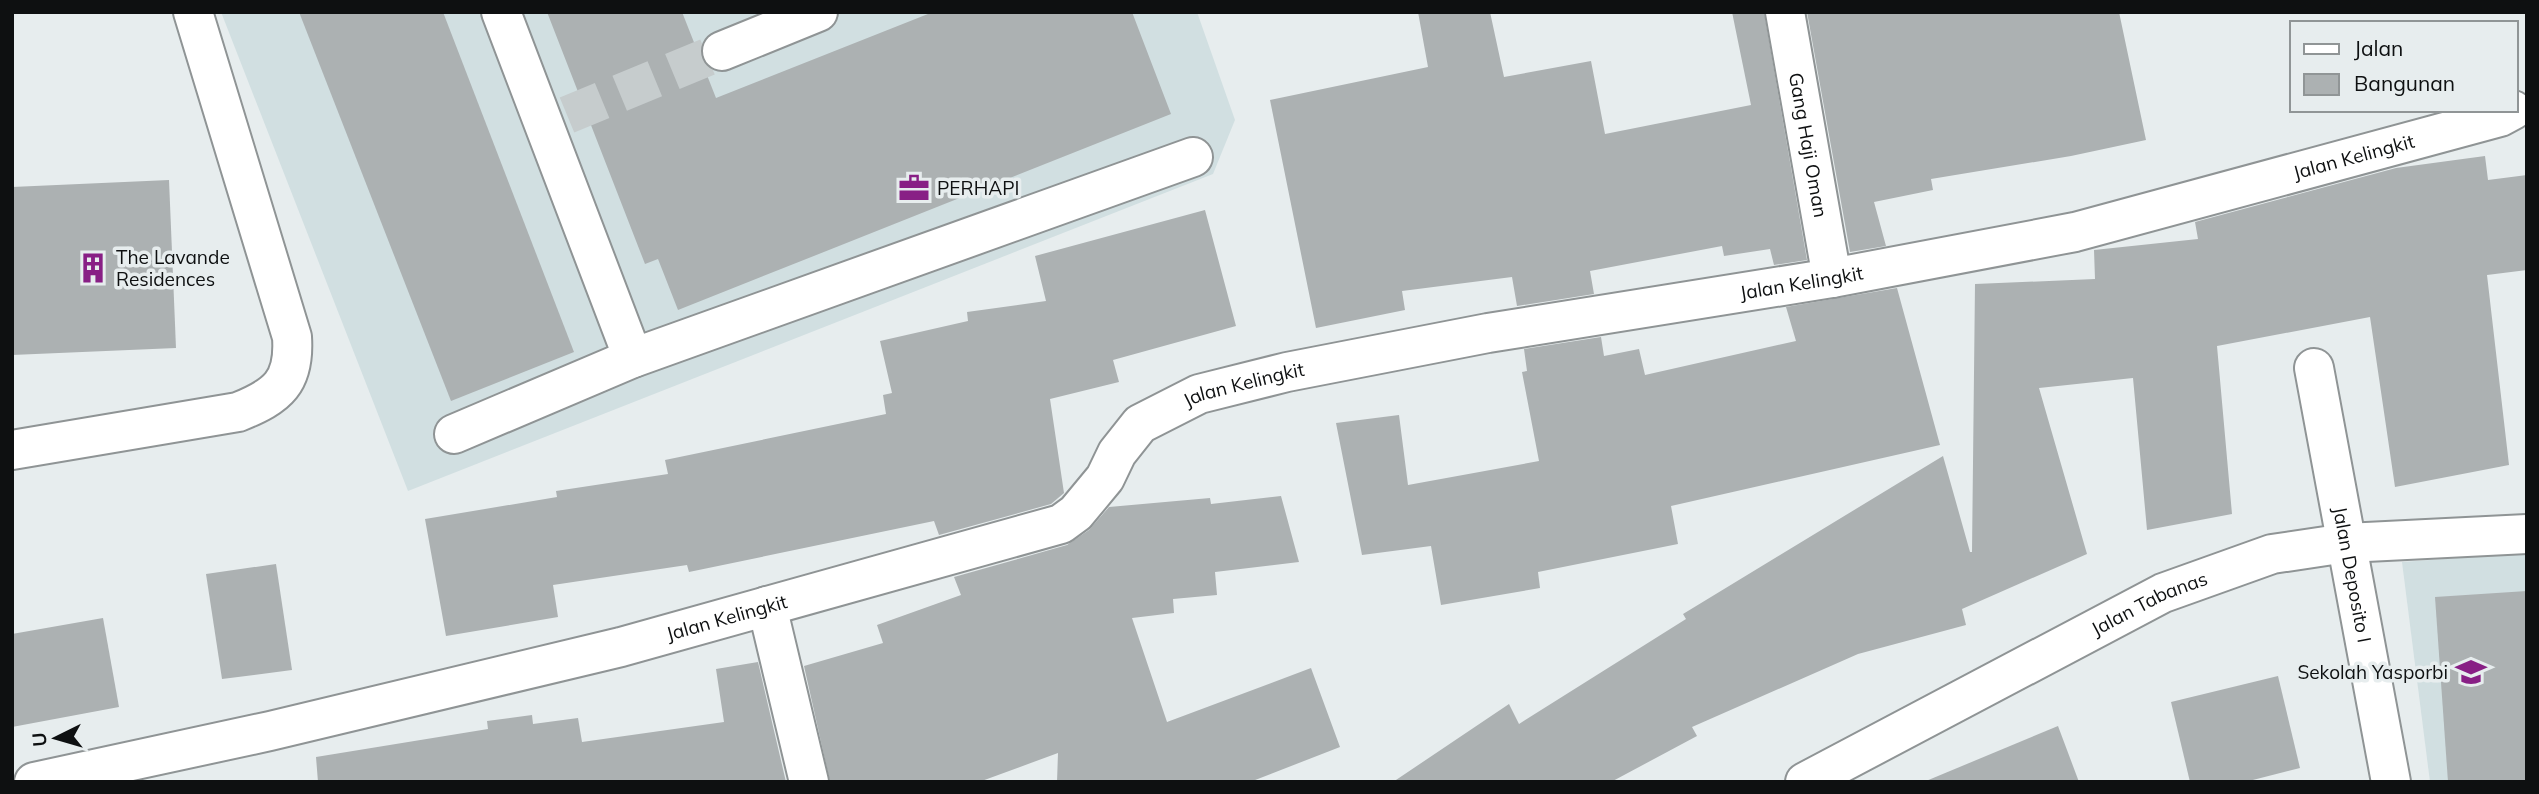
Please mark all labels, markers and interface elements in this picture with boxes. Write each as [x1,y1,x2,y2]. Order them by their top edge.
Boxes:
legend [2290,21,2518,112]
text: Jalan [2354,35,2403,61]
text: Bangunan [2354,70,2455,96]
street label: Gang Haji Oman [1784,71,1833,219]
street label: Jalan Kelingkit [2290,129,2417,184]
office icon: PERHAPI [897,171,931,205]
place label: PERHAPI [937,176,1020,200]
place label: The Lavande Residences [116,245,230,291]
building icon: The Lavande Residences [76,251,110,285]
street label: Jalan Kelingkit [1738,260,1865,305]
street label: Jalan Kelingkit [1179,357,1307,412]
street label: Jalan Deposito I [2328,505,2377,644]
street label: Jalan Tabanas [2087,566,2210,641]
street label: Jalan Kelingkit [663,589,790,646]
school or university icon: Sekolah Yasporbi [2454,655,2488,689]
place label: Sekolah Yasporbi [2297,660,2448,684]
north arrow [21,703,91,773]
text: U [26,731,52,748]

